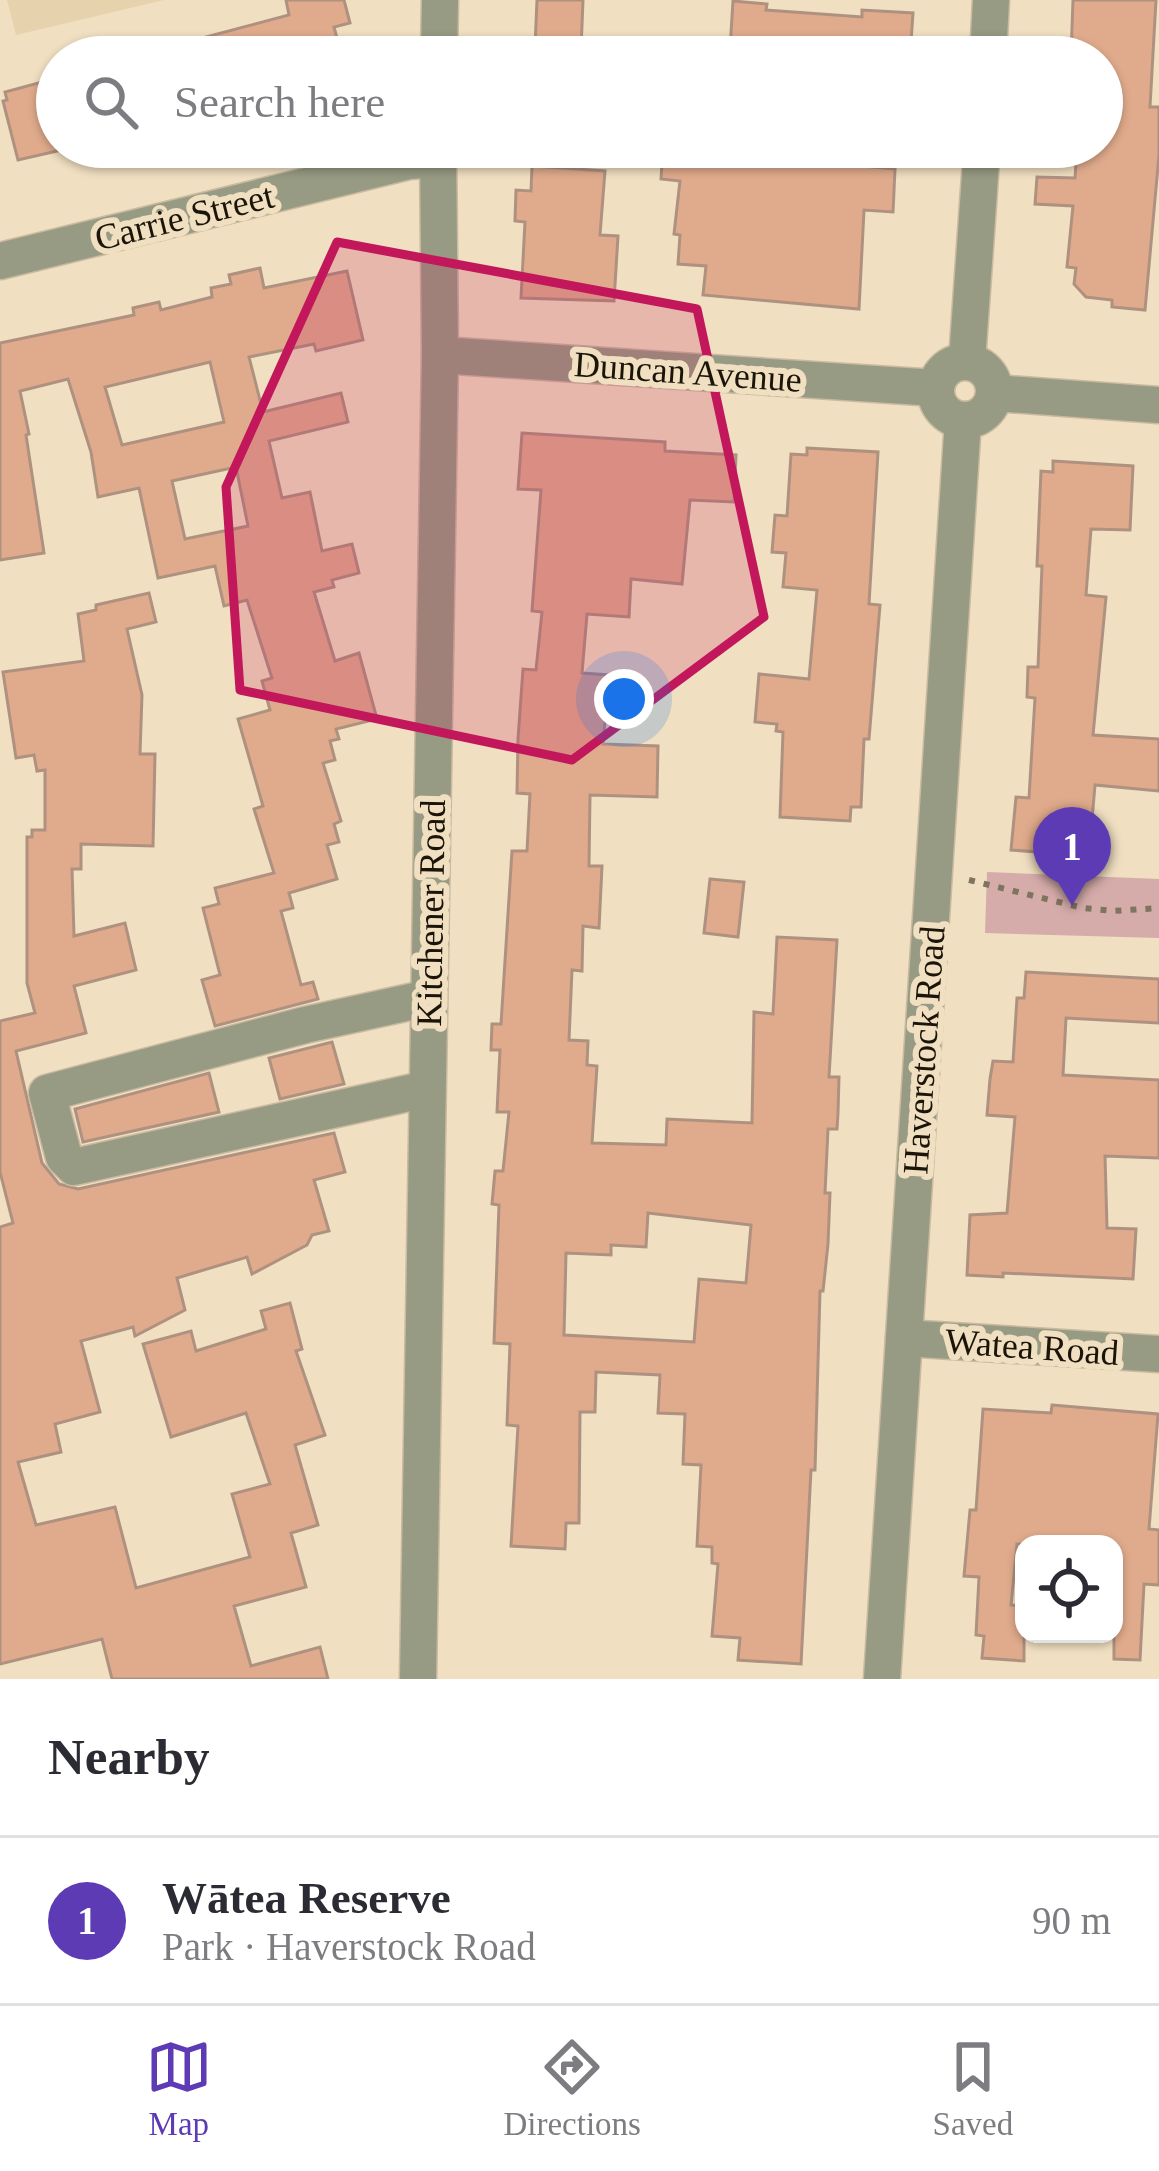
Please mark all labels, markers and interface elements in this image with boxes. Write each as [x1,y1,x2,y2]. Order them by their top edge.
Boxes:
search box [36,36,1123,168]
icon: search [78,69,144,135]
text: Search here [174,77,385,127]
street label: Carrie Street [91,175,278,259]
street label: Duncan Avenue [573,344,803,400]
your location [594,669,654,729]
street label: Kitchener Road [409,799,453,1027]
pin: 1 [1033,807,1111,906]
street label: Haverstock Road [895,925,953,1176]
street label: Watea Road [944,1321,1120,1373]
map controls [1015,1535,1123,1643]
button: locate [1015,1535,1123,1643]
text: Nearby [48,1729,209,1785]
text: Wātea Reserve [162,1873,451,1923]
text: 1 [77,1899,97,1942]
text: 90 m [1032,1899,1111,1942]
text: Park · Haverstock Road [162,1925,536,1968]
tab: Map [146,2034,212,2143]
tab: Directions [503,2034,641,2143]
tab: Saved [933,2034,1013,2143]

